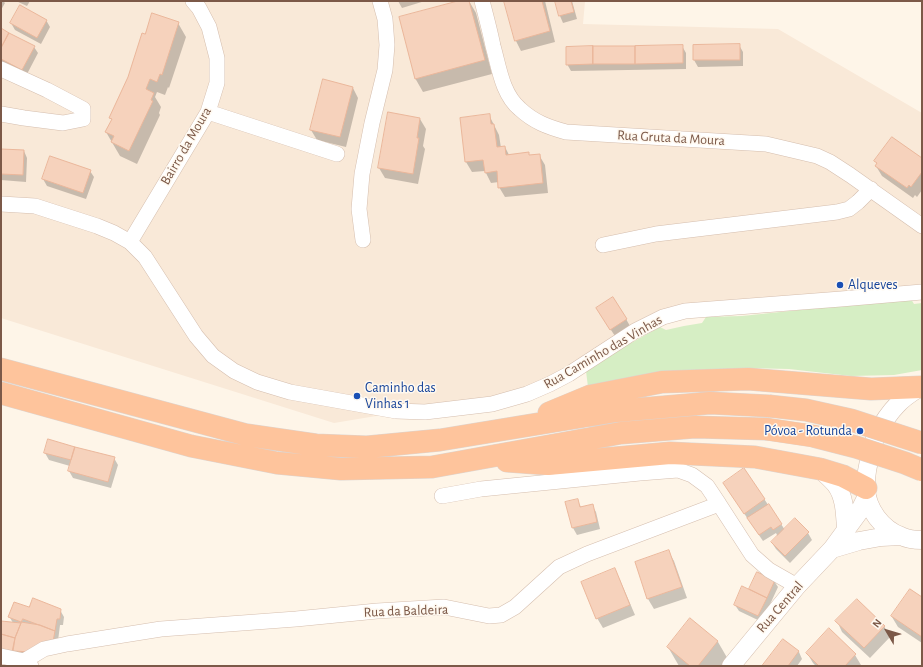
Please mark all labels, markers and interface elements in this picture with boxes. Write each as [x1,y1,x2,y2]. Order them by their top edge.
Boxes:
street label: Bairro da Moura [157,104,215,188]
street label: Rua Gruta da Moura [617,127,725,149]
place label: Alqueves [848,277,898,293]
marker: Alqueves [835,280,845,290]
street label: Rua Caminho das Vinhas [541,311,665,393]
place label: Caminho das Vinhas 1 [365,380,436,412]
marker: Caminho das Vinhas 1 [352,391,362,401]
place label: Póvoa - Rotunda [764,423,852,439]
marker: Póvoa - Rotunda [855,426,865,436]
street label: Rua Central [753,578,807,636]
street label: Rua da Baldeira [363,601,449,621]
north arrow [867,611,907,651]
text: N [870,617,884,630]

